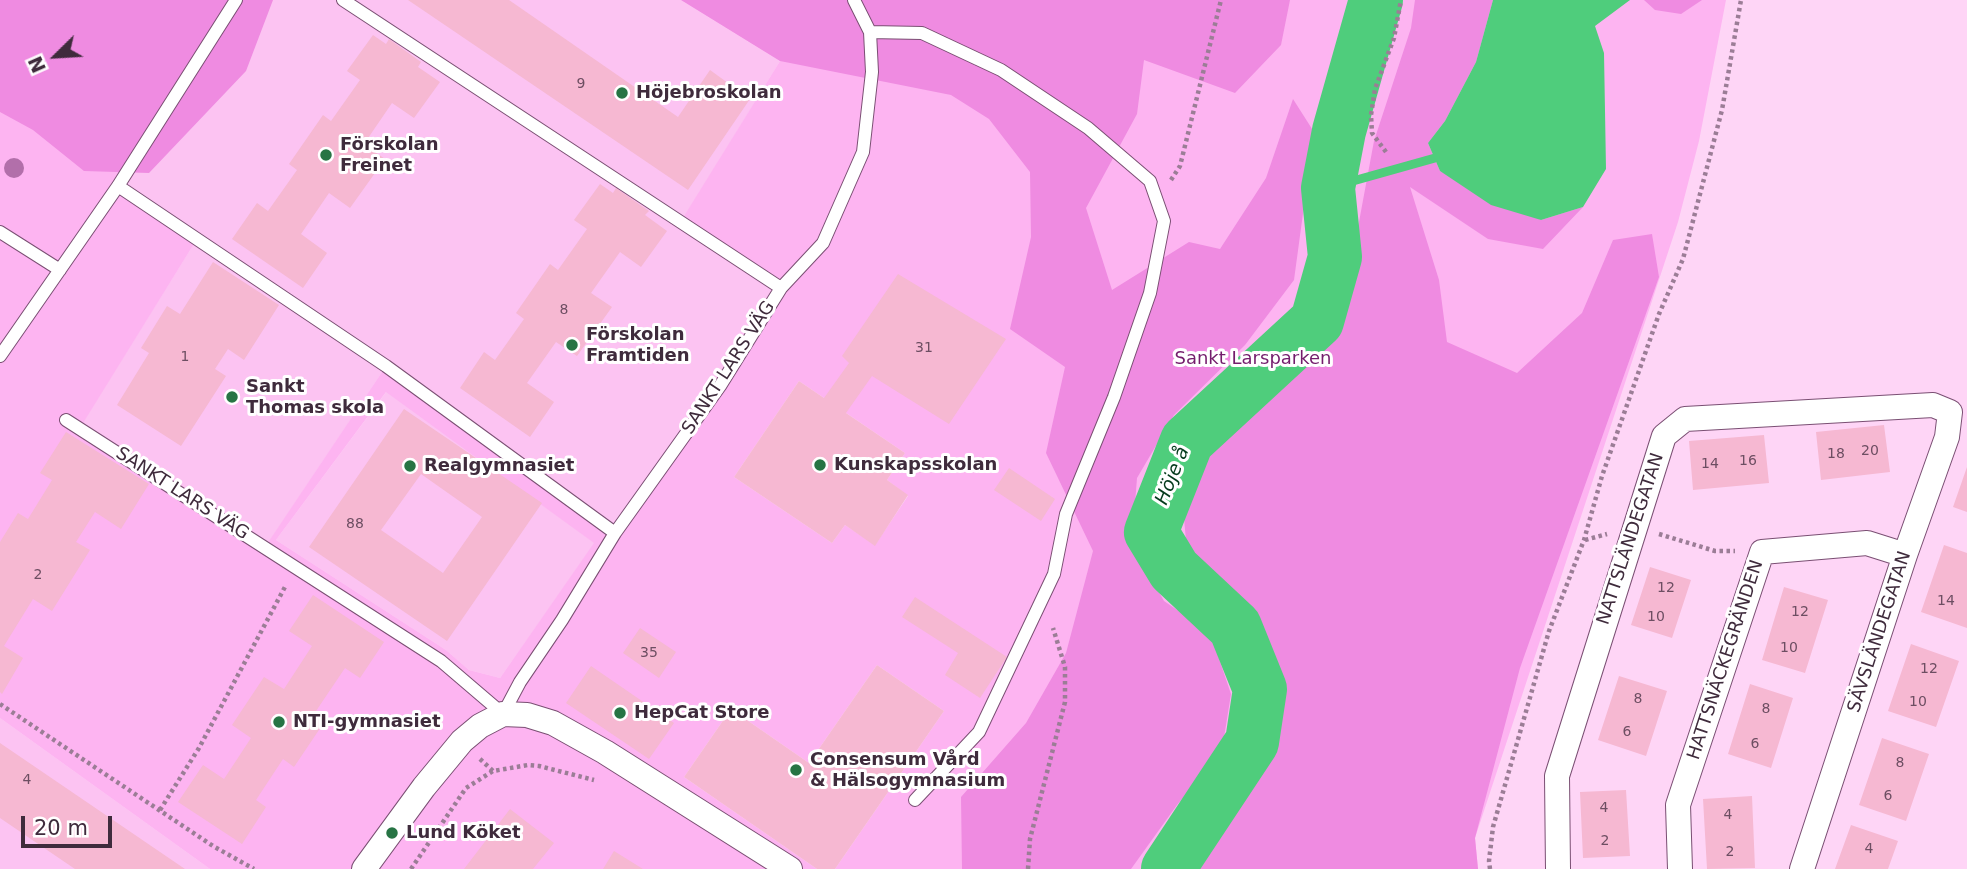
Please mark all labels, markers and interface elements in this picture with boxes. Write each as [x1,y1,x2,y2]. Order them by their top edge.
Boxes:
north arrow [21,21,91,91]
text: N [24,53,50,76]
house number: 9 [577,76,585,92]
place label: Höjebroskolan [636,82,782,104]
marker: Höjebroskolan [614,85,630,101]
place label: Förskolan Freinet [340,134,439,176]
marker: Förskolan Freinet [318,147,334,163]
street label: SANKT LARS VÄG [678,297,780,439]
house number: 8 [560,302,568,318]
place label: Förskolan Framtiden [586,324,690,366]
marker: Förskolan Framtiden [564,337,580,353]
house number: 31 [915,340,933,356]
park label: Sankt Larsparken [1174,348,1332,370]
house number: 1 [181,349,189,365]
place label: Sankt Thomas skola [246,376,384,418]
marker: Sankt Thomas skola [224,389,240,405]
street label: SANKT LARS VÄG [111,443,253,545]
house number: 20 [1861,443,1879,459]
water label: Höje å [1151,444,1195,508]
house number: 18 [1827,446,1845,462]
street label: NATTSLÄNDEGATAN [1593,450,1669,628]
house number: 16 [1739,453,1757,469]
place label: Kunskapsskolan [834,454,997,476]
place label: Realgymnasiet [424,455,574,477]
house number: 14 [1701,456,1719,472]
marker: Kunskapsskolan [812,457,828,473]
marker: Realgymnasiet [402,458,418,474]
house number: 88 [346,516,364,532]
street label: SÄVSLÄNDEGATAN [1844,549,1916,715]
street label: HATTSNÄCKEGRÄNDEN [1683,557,1769,763]
house number: 2 [34,567,42,583]
house number: 12 [1657,580,1675,596]
house number: 14 [1937,593,1955,609]
house number: 12 [1791,604,1809,620]
house number: 10 [1647,609,1665,625]
house number: 10 [1780,640,1798,656]
house number: 35 [640,645,658,661]
house number: 12 [1920,661,1938,677]
house number: 8 [1634,691,1642,707]
house number: 10 [1909,694,1927,710]
house number: 8 [1762,701,1770,717]
place label: HepCat Store [634,702,769,724]
marker: HepCat Store [612,705,628,721]
place label: NTI-gymnasiet [293,711,441,733]
marker: NTI-gymnasiet [271,714,287,730]
house number: 6 [1623,724,1631,740]
house number: 6 [1751,736,1759,752]
place label: Consensum Vård & Hälsogymnasium [810,749,1005,792]
house number: 8 [1896,755,1904,771]
marker: Consensum Vård & Hälsogymnasium [788,762,804,778]
house number: 4 [23,772,31,788]
house number: 6 [1884,788,1892,804]
house number: 4 [1600,800,1608,816]
scale bar [24,802,116,846]
house number: 4 [1724,807,1732,823]
text: 20 m [34,816,88,840]
place label: Lund Köket [406,822,521,844]
marker: Lund Köket [384,825,400,841]
house number: 2 [1601,833,1609,849]
house number: 4 [1865,841,1873,857]
house number: 2 [1726,844,1734,860]

